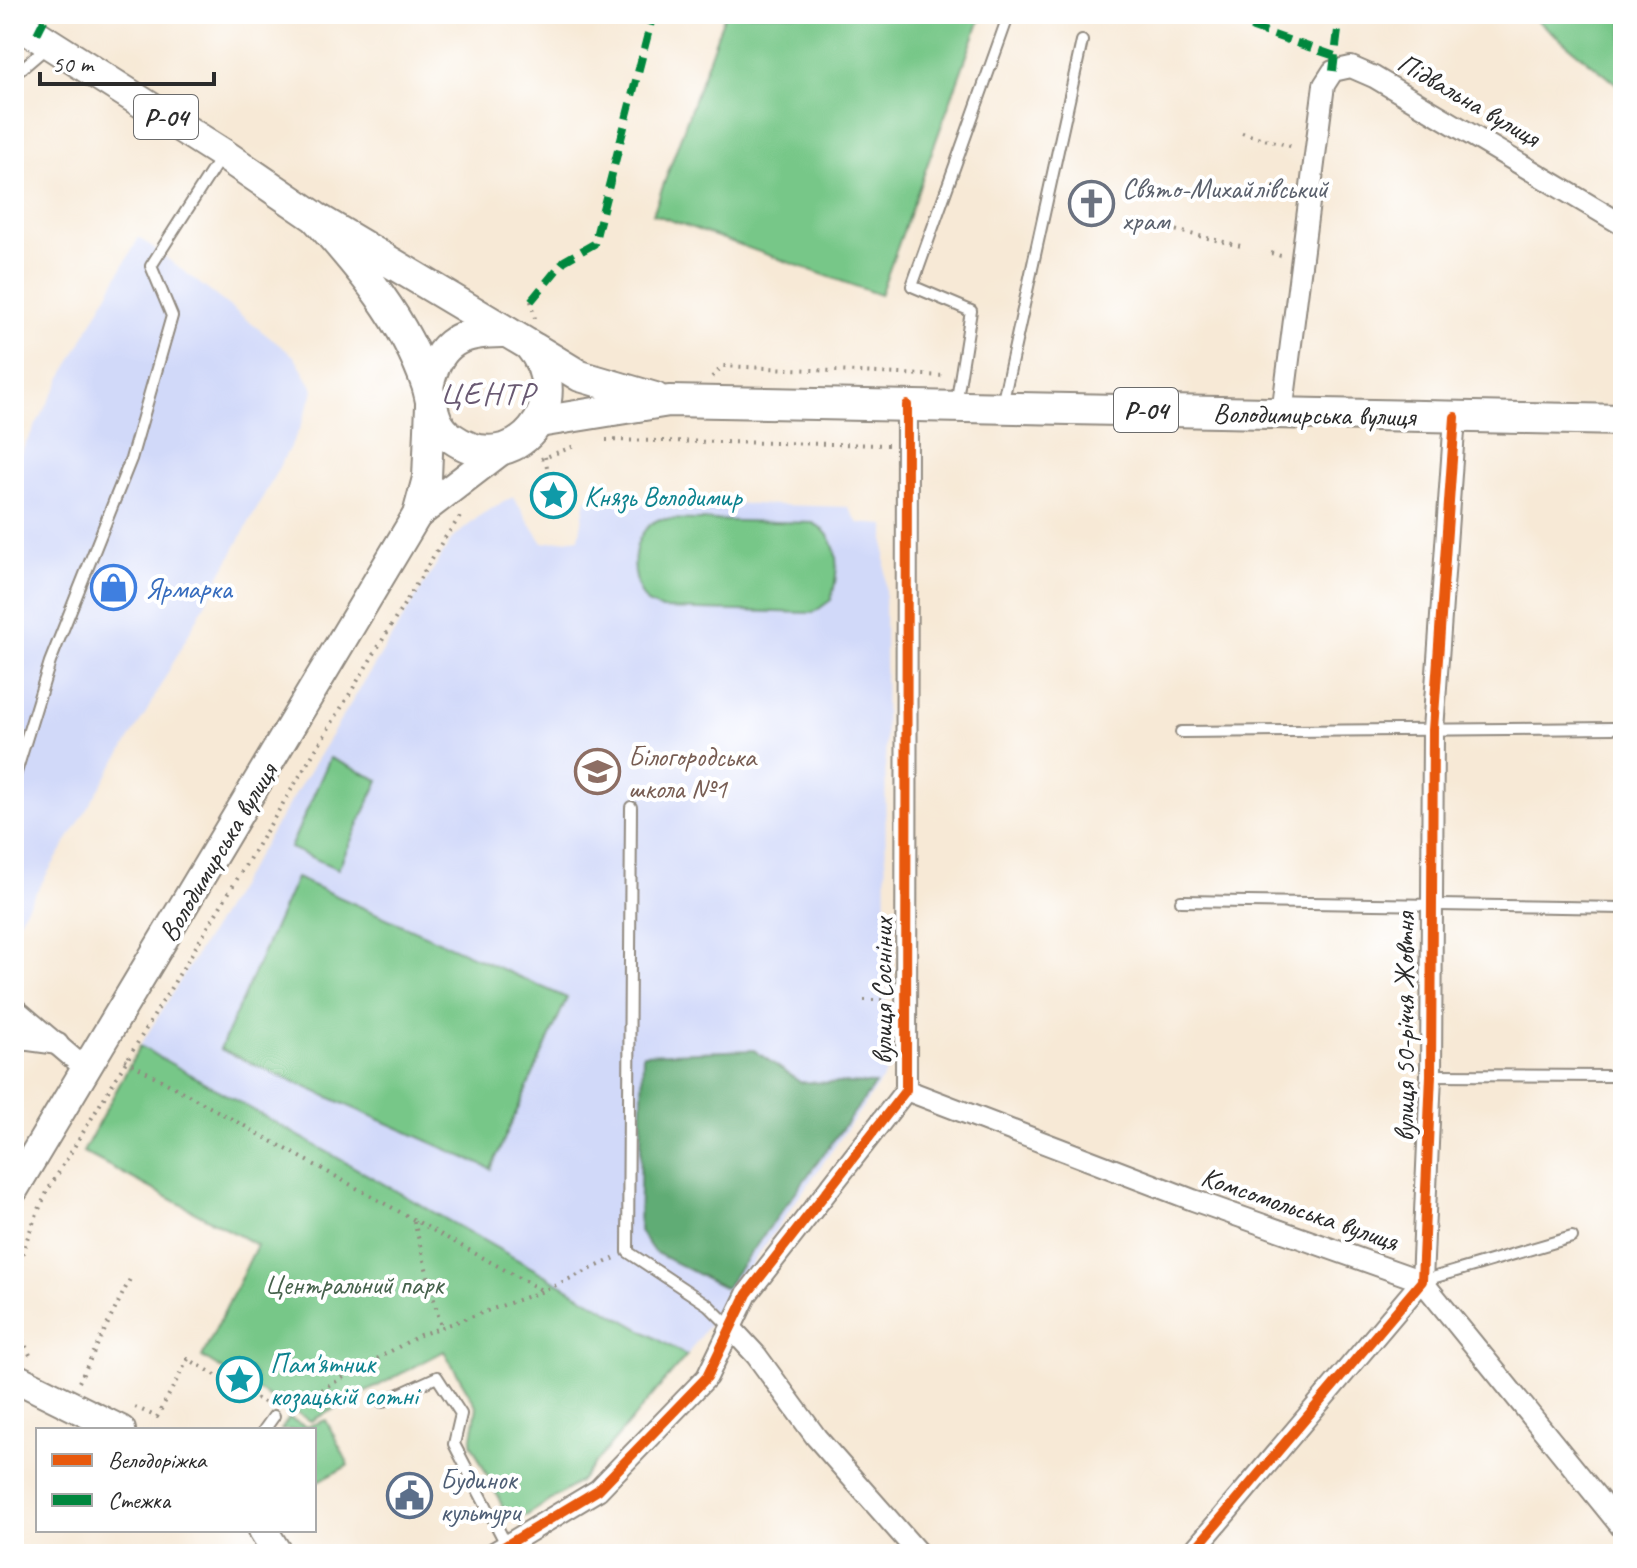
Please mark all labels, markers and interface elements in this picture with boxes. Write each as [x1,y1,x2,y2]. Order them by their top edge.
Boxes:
scale bar [40,36,214,86]
street label: Підвальна вулиця [1391,45,1548,155]
text: 50 m [52,49,95,79]
road number: Р-04 [134,95,198,139]
place label: Свято-Михайлівський храм [1122,171,1329,238]
church icon: Свято-Михайлівський храм [1067,180,1115,228]
district label: ЦЕНТР [440,373,538,414]
road number: Р-04 [1114,388,1178,432]
street label: Володимирська вулиця [1213,395,1418,434]
place icon: Князь Володимир [529,472,577,520]
place label: Князь Володимир [584,479,743,514]
shop icon: Ярмарка [90,564,138,612]
place label: Ярмарка [145,571,233,606]
place label: Білогородська школа №1 [628,739,758,806]
school or university icon: Білогородська школа №1 [573,748,621,796]
street label: Володимирська вулиця [150,755,286,948]
street label: вулиця 50-річчя Жовтня [1387,910,1422,1142]
street label: вулиця Сосніних [865,915,900,1064]
street label: Комсомольська вулиця [1197,1158,1404,1259]
park label: Центральний парк [264,1267,445,1302]
place label: Пам'ятник козацькій сотні [270,1346,422,1413]
place icon: Пам'ятник козацькій сотні [215,1355,263,1403]
legend [36,1428,316,1532]
text: Велодоріжка [108,1445,208,1475]
place label: Будинок культури [440,1462,523,1529]
public building icon: Будинок культури [385,1471,433,1519]
text: Стежка [108,1485,172,1515]

